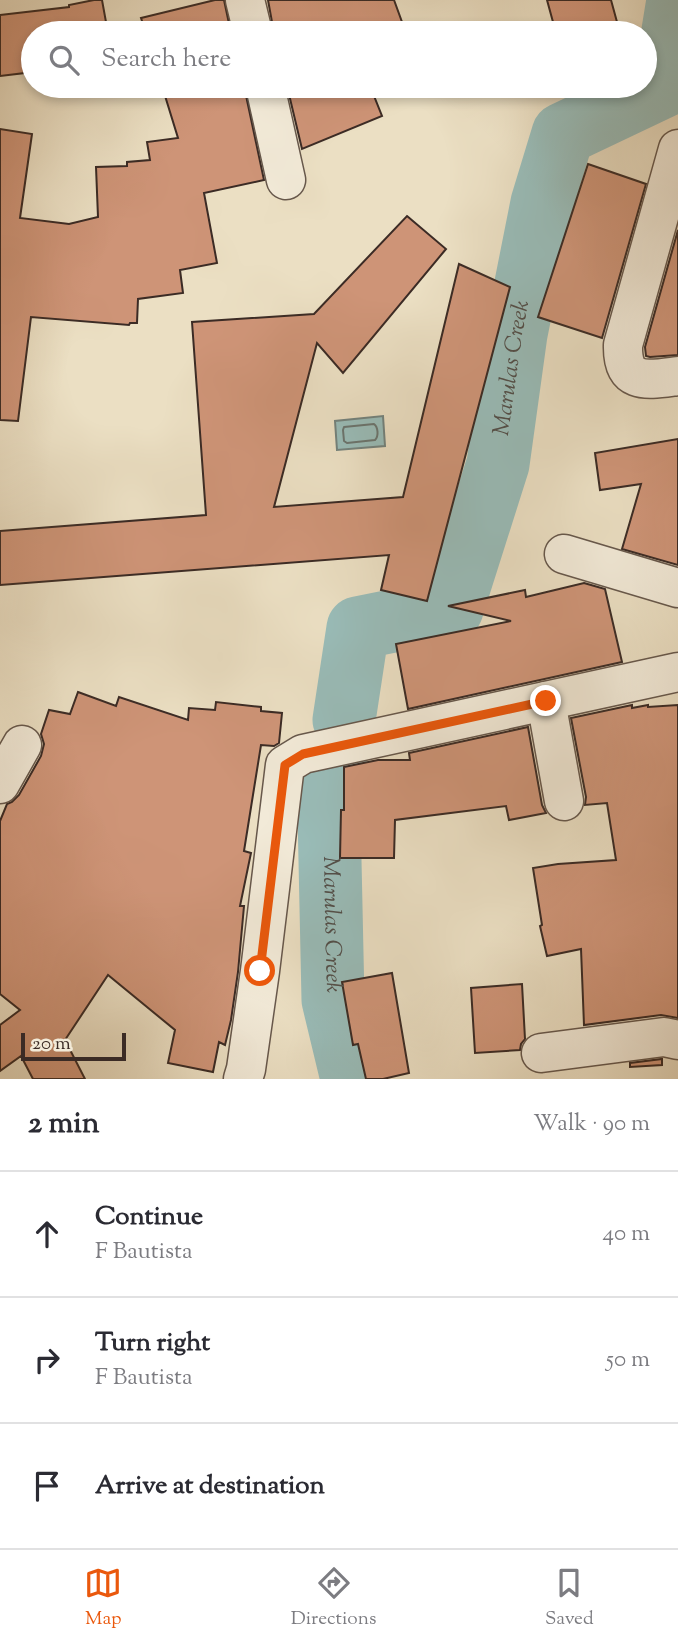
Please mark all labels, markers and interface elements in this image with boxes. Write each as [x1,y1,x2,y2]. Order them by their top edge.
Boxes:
search box [21,21,657,98]
icon: search [45,41,83,79]
text: Search here [101,41,231,78]
water label: Marulas Creek [486,298,539,438]
route end [530,685,561,716]
water label: Marulas Creek [313,856,349,993]
route start [244,955,275,986]
scale bar [21,1030,126,1062]
text: 20 m [32,1031,71,1058]
text: 2 min [28,1103,100,1146]
text: Walk · 90 m [533,1108,650,1141]
text: Continue [95,1199,203,1236]
icon: ahead [28,1215,66,1253]
text: 40 m [603,1218,650,1251]
text: F Bautista [95,1236,193,1269]
text: Turn right [95,1325,210,1362]
icon: right [28,1341,66,1379]
text: 50 m [606,1344,650,1377]
text: F Bautista [95,1362,193,1395]
icon: arrive [28,1467,66,1505]
text: Arrive at destination [95,1468,325,1505]
tab: Map [84,1564,122,1633]
tab: Directions [291,1564,376,1633]
tab: Saved [545,1564,594,1633]

